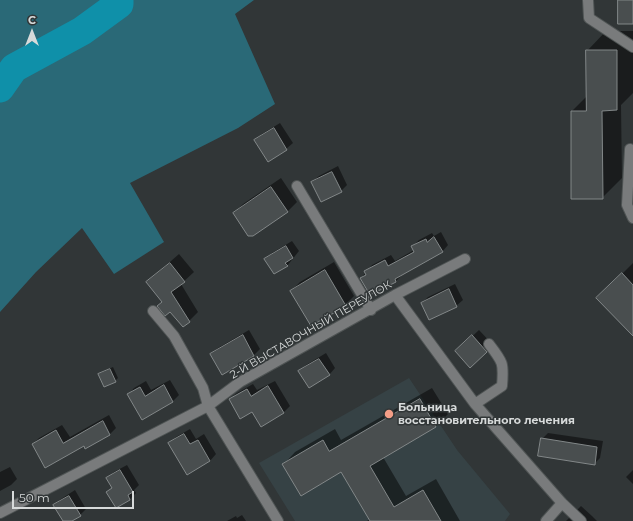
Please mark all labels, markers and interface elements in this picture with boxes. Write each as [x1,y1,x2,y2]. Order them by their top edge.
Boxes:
north arrow [12,12,52,52]
text: С [28,13,36,27]
street label: 2-Й ВЫСТАВОЧНЫЙ ПЕРЕУЛОК [228,278,394,382]
place label: Больница восстановительного лечения [398,401,575,427]
marker: Больница восстановительного лечения [383,408,395,420]
scale bar [14,483,136,509]
text: 50 m [19,490,50,505]

